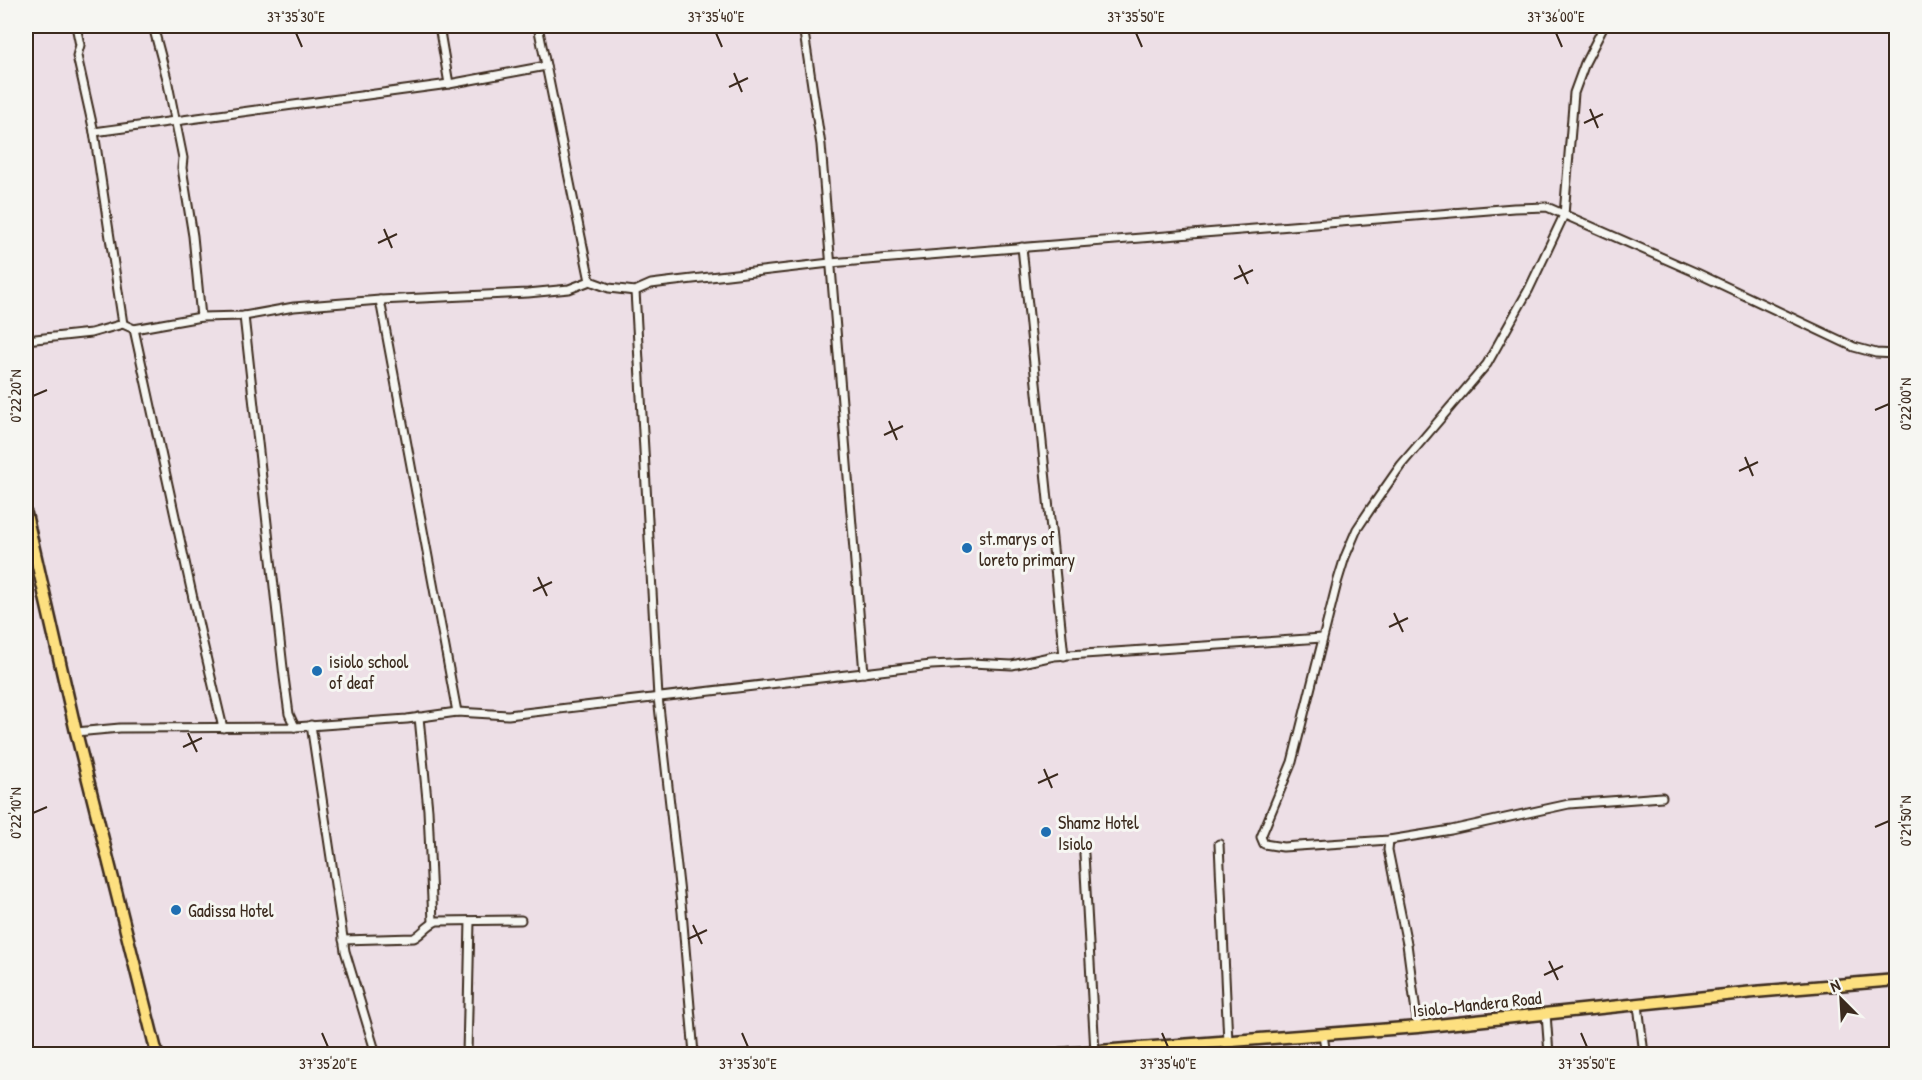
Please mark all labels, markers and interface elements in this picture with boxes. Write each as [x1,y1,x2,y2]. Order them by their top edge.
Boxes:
text: 37°35'30"E [267,6,325,27]
text: 37°35'40"E [688,6,745,27]
text: 37°35'50"E [1107,6,1165,27]
text: 37°36'00"E [1527,6,1585,27]
text: 0°22'20"N [5,369,26,422]
text: 0°22'00"N [1895,378,1916,430]
place label: st.marys of loreto primary [979,526,1076,572]
marker: st.marys of loreto primary [960,541,974,555]
place label: isiolo school of deaf [329,649,408,695]
marker: isiolo school of deaf [310,664,324,678]
text: 0°22'10"N [5,787,26,839]
text: 0°21'50"N [1895,796,1916,846]
place label: Shamz Hotel Isiolo [1058,810,1139,856]
marker: Shamz Hotel Isiolo [1039,825,1053,839]
place label: Gadissa Hotel [188,898,274,923]
marker: Gadissa Hotel [169,903,183,917]
north arrow [1811,969,1871,1029]
text: N [1827,973,1844,997]
street label: Isiolo-Mandera Road [1411,985,1543,1023]
text: 37°35'20"E [299,1053,357,1074]
text: 37°35'30"E [719,1053,777,1074]
text: 37°35'40"E [1140,1053,1197,1074]
text: 37°35'50"E [1558,1053,1616,1074]

